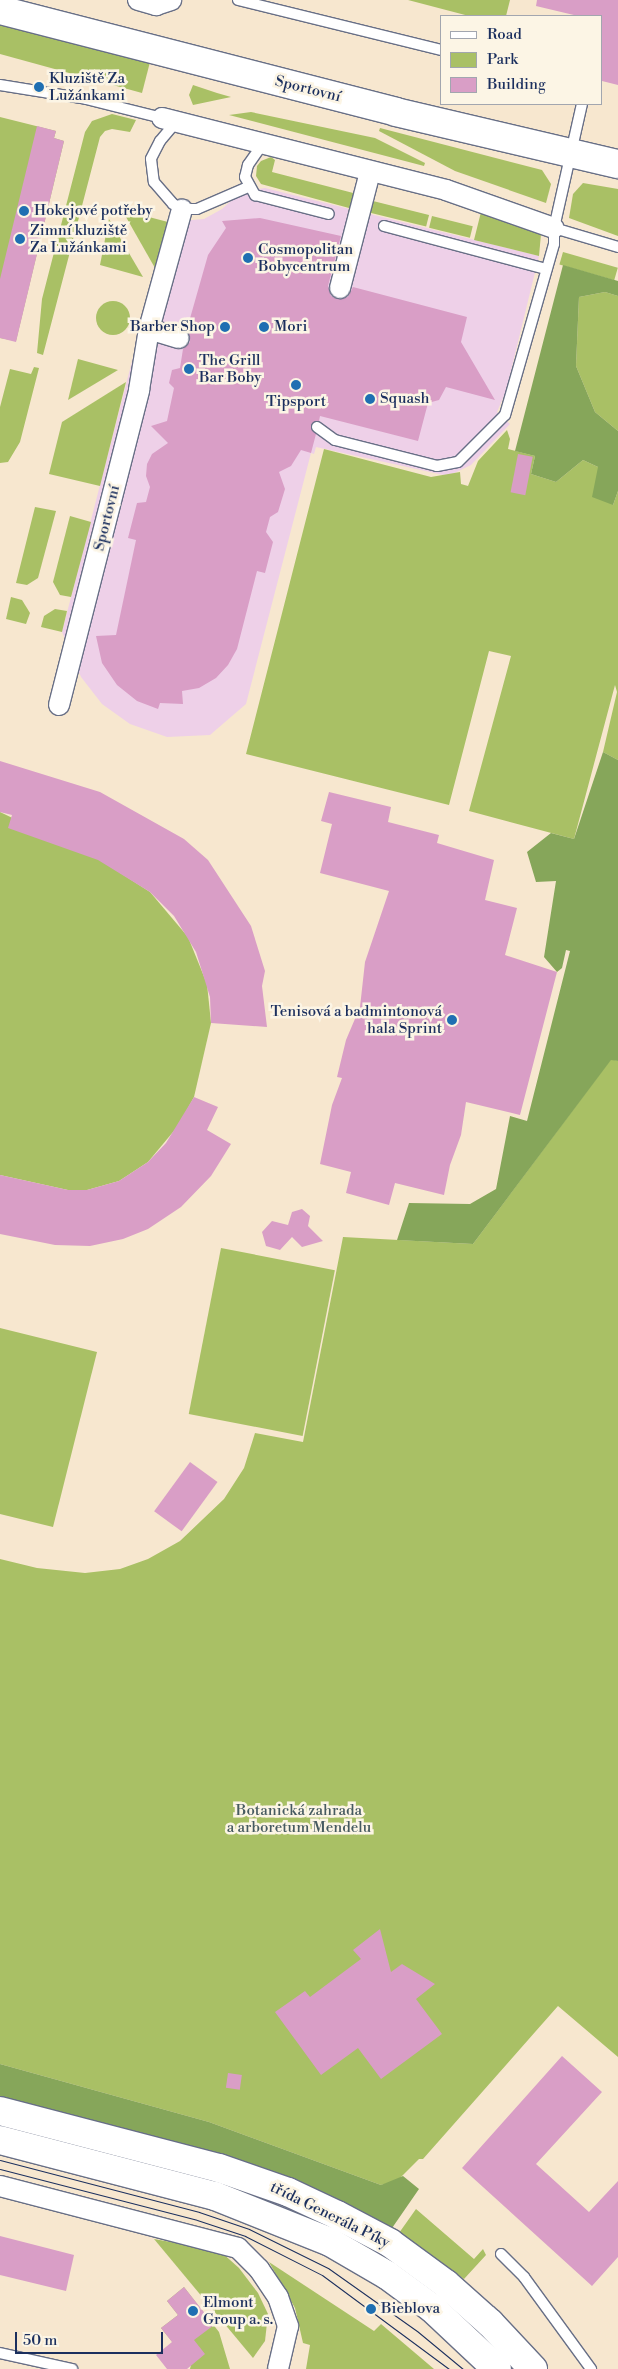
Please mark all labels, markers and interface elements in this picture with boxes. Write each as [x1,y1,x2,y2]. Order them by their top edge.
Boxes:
legend [440,15,603,105]
text: Road [487,25,522,44]
text: Park [487,50,518,69]
place label: Kluziště Za Lužánkami [49,69,125,104]
street label: Sportovní [273,72,343,106]
text: Building [487,75,546,94]
marker: Kluziště Za Lužánkami [33,81,45,93]
place label: Hokejové potřeby [34,202,153,220]
marker: Hokejové potřeby [18,205,30,217]
place label: Zimní kluziště Za Lužánkami [30,221,127,256]
marker: Zimní kluziště Za Lužánkami [14,233,26,245]
place label: Cosmopolitan Bobycentrum [258,240,353,275]
marker: Cosmopolitan Bobycentrum [242,252,254,264]
place label: Barber Shop [130,318,215,336]
place label: Mori [274,318,307,336]
marker: Barber Shop [219,321,231,333]
marker: Mori [258,321,270,333]
place label: The Grill Bar Boby [199,351,261,386]
marker: The Grill Bar Boby [183,363,195,375]
marker: Tipsport [290,379,302,391]
place label: Squash [380,390,430,408]
place label: Tipsport [266,393,326,411]
marker: Squash [364,393,376,405]
street label: Sportovní [90,483,124,553]
place label: Tenisová a badmintonová hala Sprint [271,1002,442,1037]
marker: Tenisová a badmintonová hala Sprint [446,1014,458,1026]
park label: Botanická zahrada a arboretum Mendelu [227,1801,371,1836]
street label: třída Generála Píky [267,2178,393,2252]
place label: Elmont Group a. s. [203,2293,273,2328]
place label: Bieblova [381,2300,440,2318]
marker: Bieblova [365,2303,377,2315]
marker: Elmont Group a. s. [187,2305,199,2317]
scale bar [18,2322,165,2354]
text: 50 m [23,2331,57,2350]

